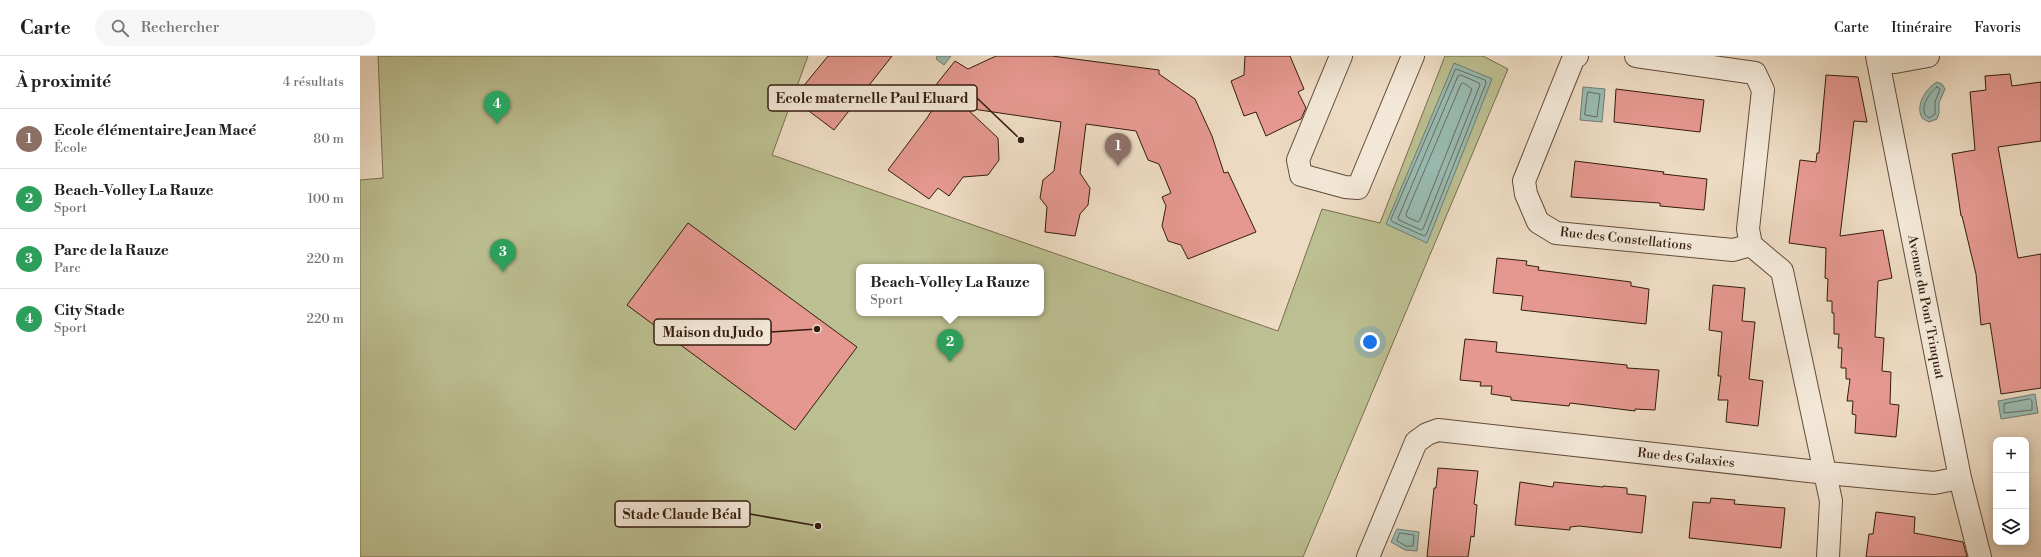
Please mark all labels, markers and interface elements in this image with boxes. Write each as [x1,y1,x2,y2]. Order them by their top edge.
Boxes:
search box [95,10,375,46]
text: Carte [20,16,71,40]
icon: search [109,17,131,39]
text: Rechercher [141,18,219,37]
text: Carte [1834,19,1869,37]
text: Itinéraire [1891,19,1952,37]
text: Favoris [1974,19,2021,37]
text: À proximité [16,71,111,93]
text: 4 résultats [283,74,344,90]
callout: Ecole maternelle Paul Eluard [768,85,977,111]
text: Ecole maternelle Paul Eluard [775,90,969,108]
pin: 4 [484,91,510,124]
text: Ecole élémentaire Jean Macé [54,121,256,140]
text: 1 [26,131,32,147]
text: 80 m [313,131,344,147]
pin: 1 [1105,133,1131,166]
text: École [54,140,87,156]
text: Beach-Volley La Rauze [54,181,214,200]
text: 2 [25,191,33,207]
text: 100 m [308,191,344,207]
text: Sport [54,200,87,216]
street label: Rue des Constellations [1559,224,1693,254]
street label: Avenue du Pont Trinquat [1904,233,1948,381]
pin: 3 [490,239,516,272]
text: Parc de la Rauze [54,241,169,260]
text: 3 [25,251,33,267]
text: 220 m [306,251,344,267]
text: Parc [54,260,81,276]
popup [856,264,1044,316]
text: Beach-Volley La Rauze [870,273,1030,292]
text: Sport [870,292,903,308]
text: City Stade [54,301,125,320]
text: 4 [25,311,33,327]
text: 220 m [306,311,344,327]
callout: Maison du Judo [654,319,771,345]
text: Sport [54,320,87,336]
text: Maison du Judo [663,324,763,342]
pin: 2 [937,329,963,362]
your location [1360,332,1380,352]
map controls [1993,437,2029,545]
button: + [1993,437,2029,473]
street label: Rue des Galaxies [1637,445,1736,471]
button: − [1993,473,2029,509]
callout: Stade Claude Béal [615,501,750,527]
text: Stade Claude Béal [622,506,742,524]
button: layers [1993,509,2029,545]

